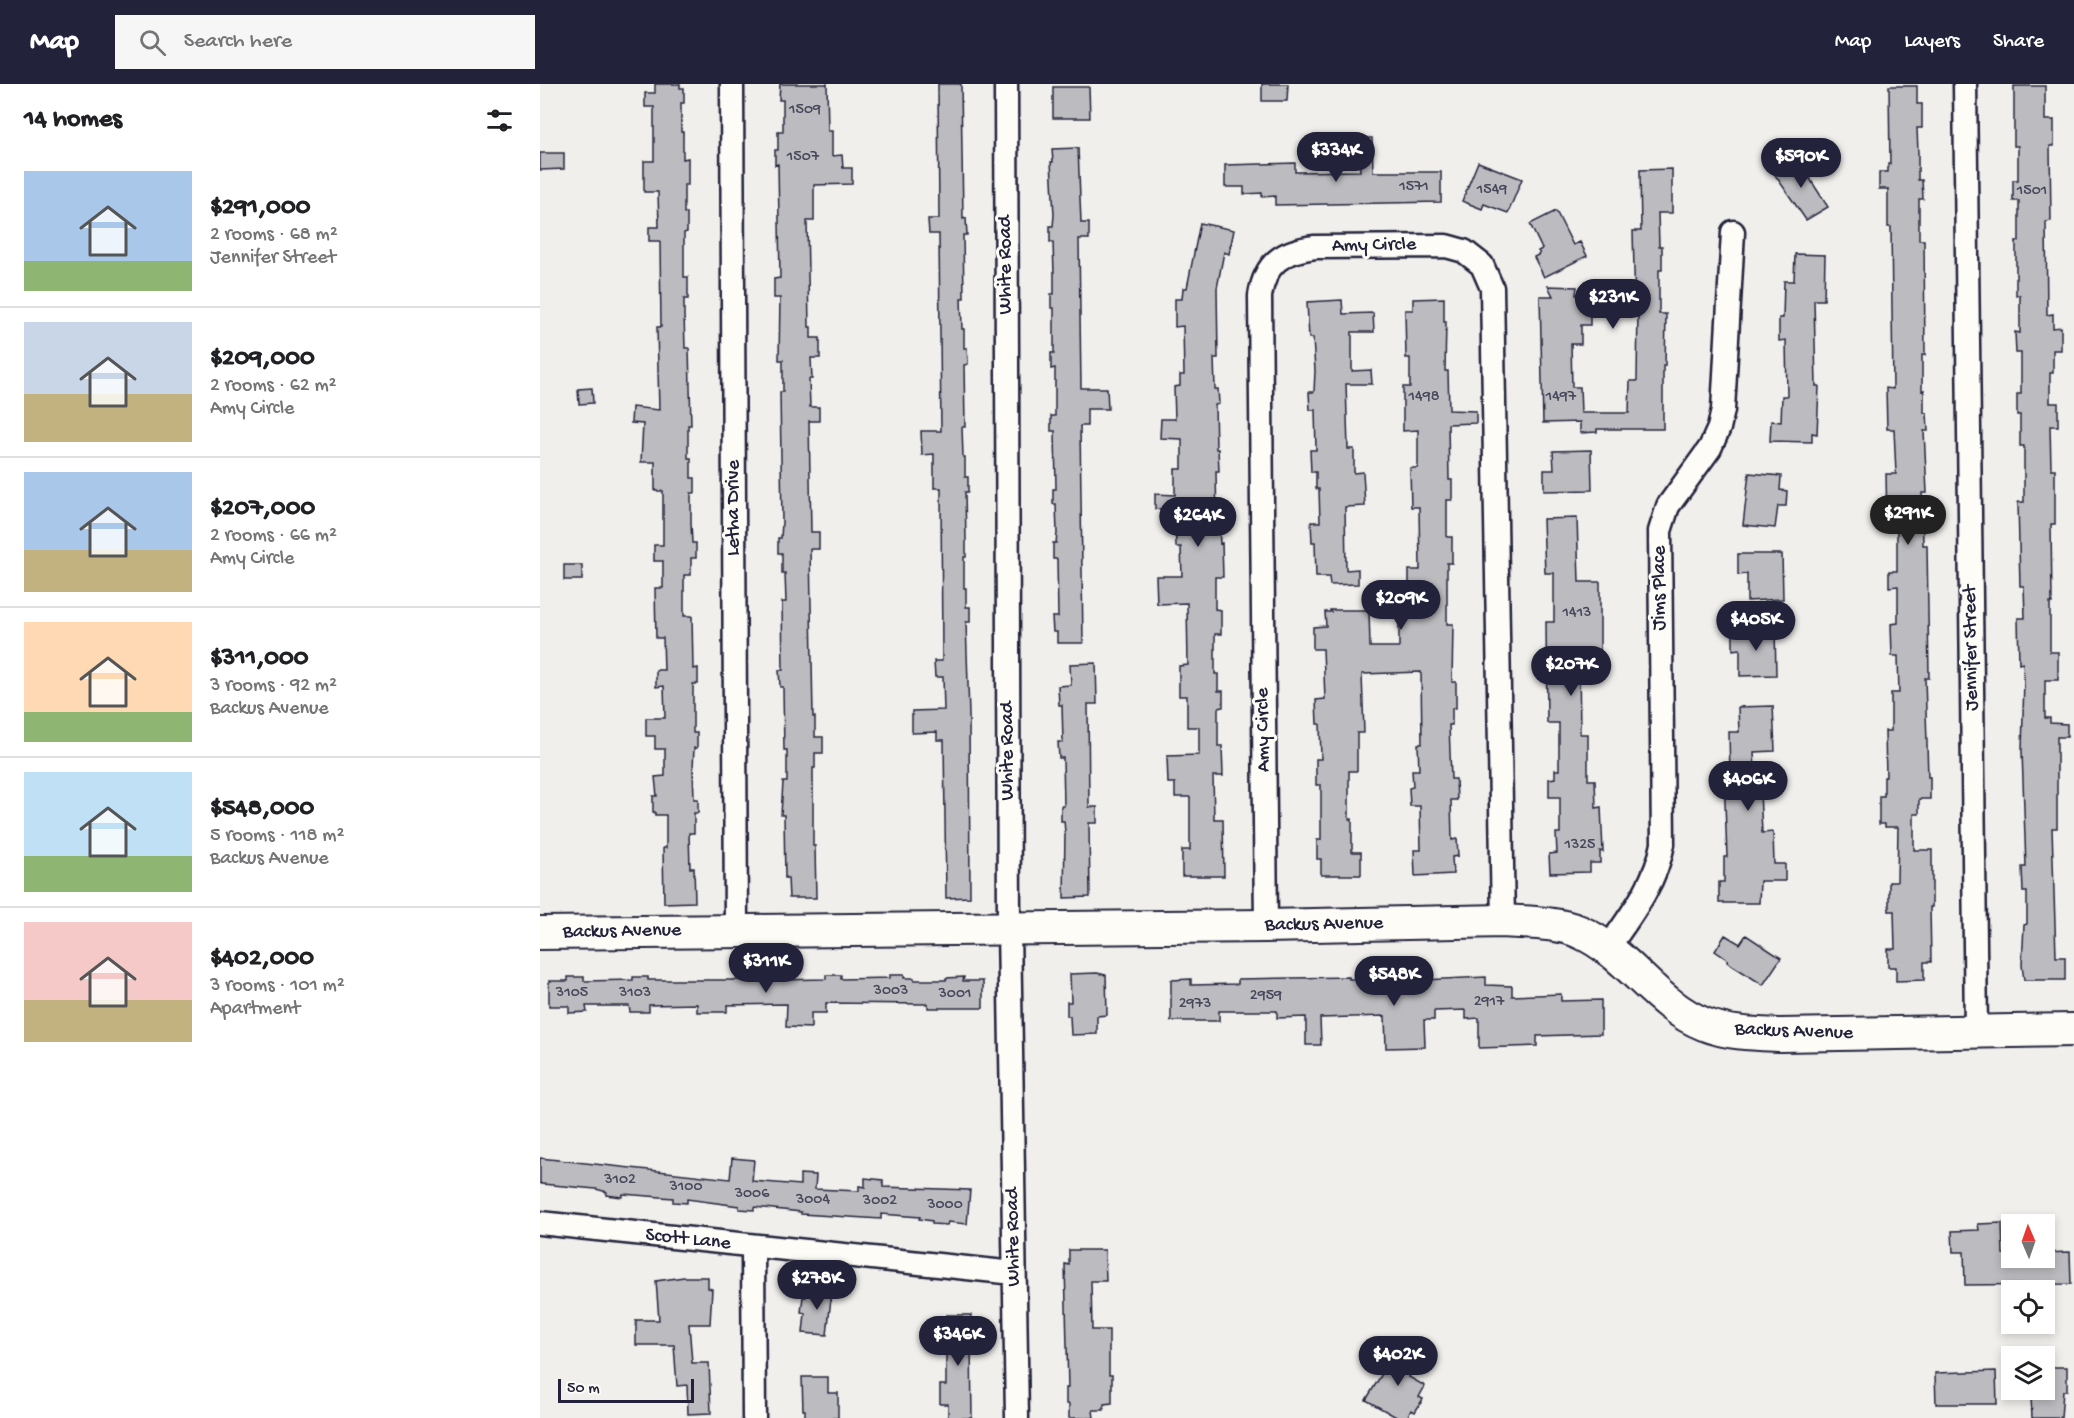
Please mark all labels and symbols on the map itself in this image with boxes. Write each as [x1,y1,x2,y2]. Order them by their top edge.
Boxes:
house number: 1509 [788,101,821,120]
pin: $334K [1294,132,1378,183]
pin: $590K [1759,138,1843,189]
house number: 1507 [786,148,820,167]
house number: 1571 [1398,178,1429,197]
house number: 1549 [1476,181,1507,200]
house number: 1501 [2016,182,2047,201]
street label: White Road [995,213,1018,314]
street label: Amy Circle [1332,234,1417,258]
pin: $231K [1571,279,1655,330]
house number: 1498 [1408,388,1440,407]
house number: 1497 [1545,388,1577,407]
street label: Letha Drive [723,459,746,556]
pin: $291K [1866,495,1950,546]
pin: $264K [1156,497,1240,548]
street label: Jims Place [1649,545,1672,630]
pin: $209K [1359,580,1443,631]
street label: Jennifer Street [1959,583,1985,711]
pin: $405K [1714,601,1798,652]
house number: 1413 [1562,604,1591,623]
pin: $207K [1529,646,1613,697]
street label: Amy Circle [1252,687,1276,772]
street label: White Road [997,699,1020,800]
pin: $406K [1706,761,1790,812]
house number: 1325 [1563,836,1596,855]
street label: Backus Avenue [1263,912,1384,938]
street label: Backus Avenue [561,919,682,945]
pin: $311K [724,943,808,994]
pin: $548K [1352,956,1436,1007]
house number: 3003 [873,982,908,1001]
house number: 3105 [555,984,588,1003]
house number: 3103 [618,984,651,1003]
house number: 3001 [938,985,971,1004]
house number: 2959 [1250,987,1282,1006]
house number: 2917 [1474,993,1505,1012]
house number: 2973 [1179,995,1211,1014]
street label: Backus Avenue [1733,1018,1854,1046]
house number: 3102 [603,1171,636,1190]
house number: 3100 [669,1178,702,1197]
house number: 3006 [734,1185,770,1204]
street label: White Road [1002,1185,1026,1287]
house number: 3004 [795,1191,830,1210]
house number: 3002 [862,1192,897,1211]
house number: 3000 [926,1196,963,1215]
north arrow [2001,1214,2055,1268]
street label: Scott Lane [644,1224,733,1256]
pin: $278K [775,1260,859,1311]
pin: $346K [916,1316,1000,1367]
pin: $402K [1356,1336,1440,1387]
scale bar [558,1376,694,1404]

